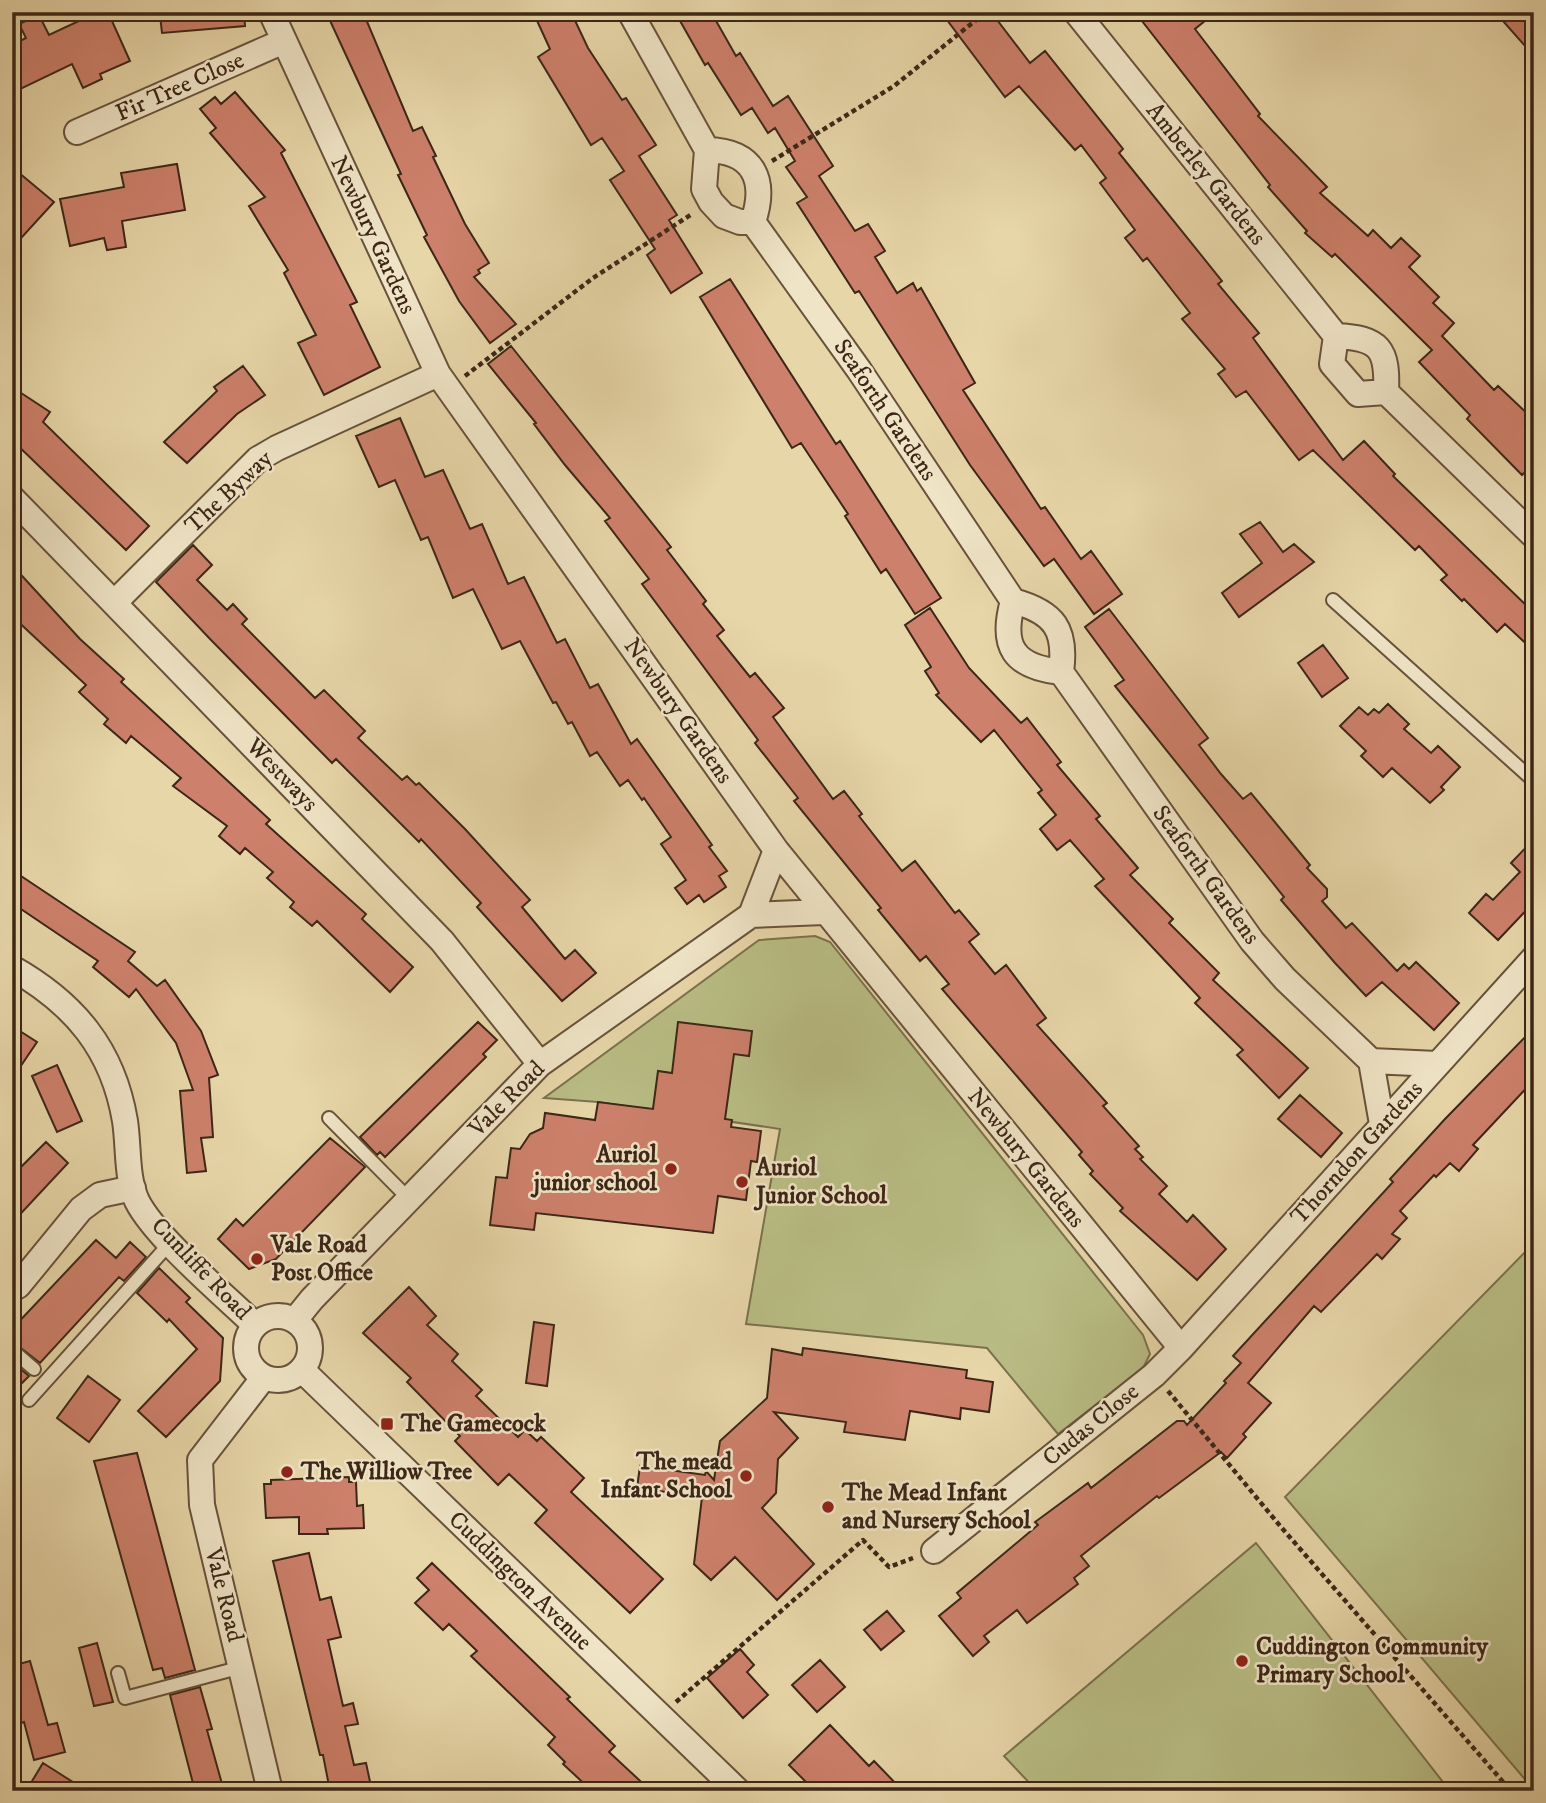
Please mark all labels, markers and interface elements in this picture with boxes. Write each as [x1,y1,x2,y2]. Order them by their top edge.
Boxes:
street label: Fir Tree Close [111,45,249,129]
street label: Amberley Gardens [1139,97,1273,251]
street label: Newbury Gardens [323,151,423,319]
street label: Seaforth Gardens [827,333,943,487]
street label: The Byway [179,443,280,540]
street label: Newbury Gardens [617,632,739,790]
street label: Westways [239,731,324,818]
street label: Seaforth Gardens [1146,800,1266,950]
street label: Vale Road [462,1055,551,1144]
street label: Thorndon Gardens [1285,1075,1429,1231]
street label: Newbury Gardens [961,1082,1091,1234]
place label: Auriol junior school [530,1140,658,1198]
place label: Auriol Junior School [753,1153,888,1211]
marker: Auriol junior school [663,1161,679,1177]
marker: Auriol Junior School [734,1174,750,1190]
street label: Cunliffe Road [144,1211,258,1327]
place label: Vale Road Post Office [270,1230,373,1288]
marker: Vale Road Post Office [249,1251,265,1267]
street label: Cudas Close [1037,1377,1145,1473]
place label: The Gamecock [400,1409,547,1439]
marker: The Gamecock [379,1416,395,1432]
place label: The mead Infant School [601,1447,733,1505]
place label: The Williow Tree [300,1457,472,1487]
marker: The Williow Tree [279,1464,295,1480]
marker: The mead Infant School [738,1468,754,1484]
place label: The Mead Infant and Nursery School [841,1478,1032,1536]
marker: The Mead Infant and Nursery School [820,1499,836,1515]
street label: Cuddington Avenue [442,1505,598,1657]
street label: Vale Road [198,1544,250,1645]
place label: Cuddington Community Primary School [1256,1632,1488,1690]
marker: Cuddington Community Primary School [1234,1653,1250,1669]

